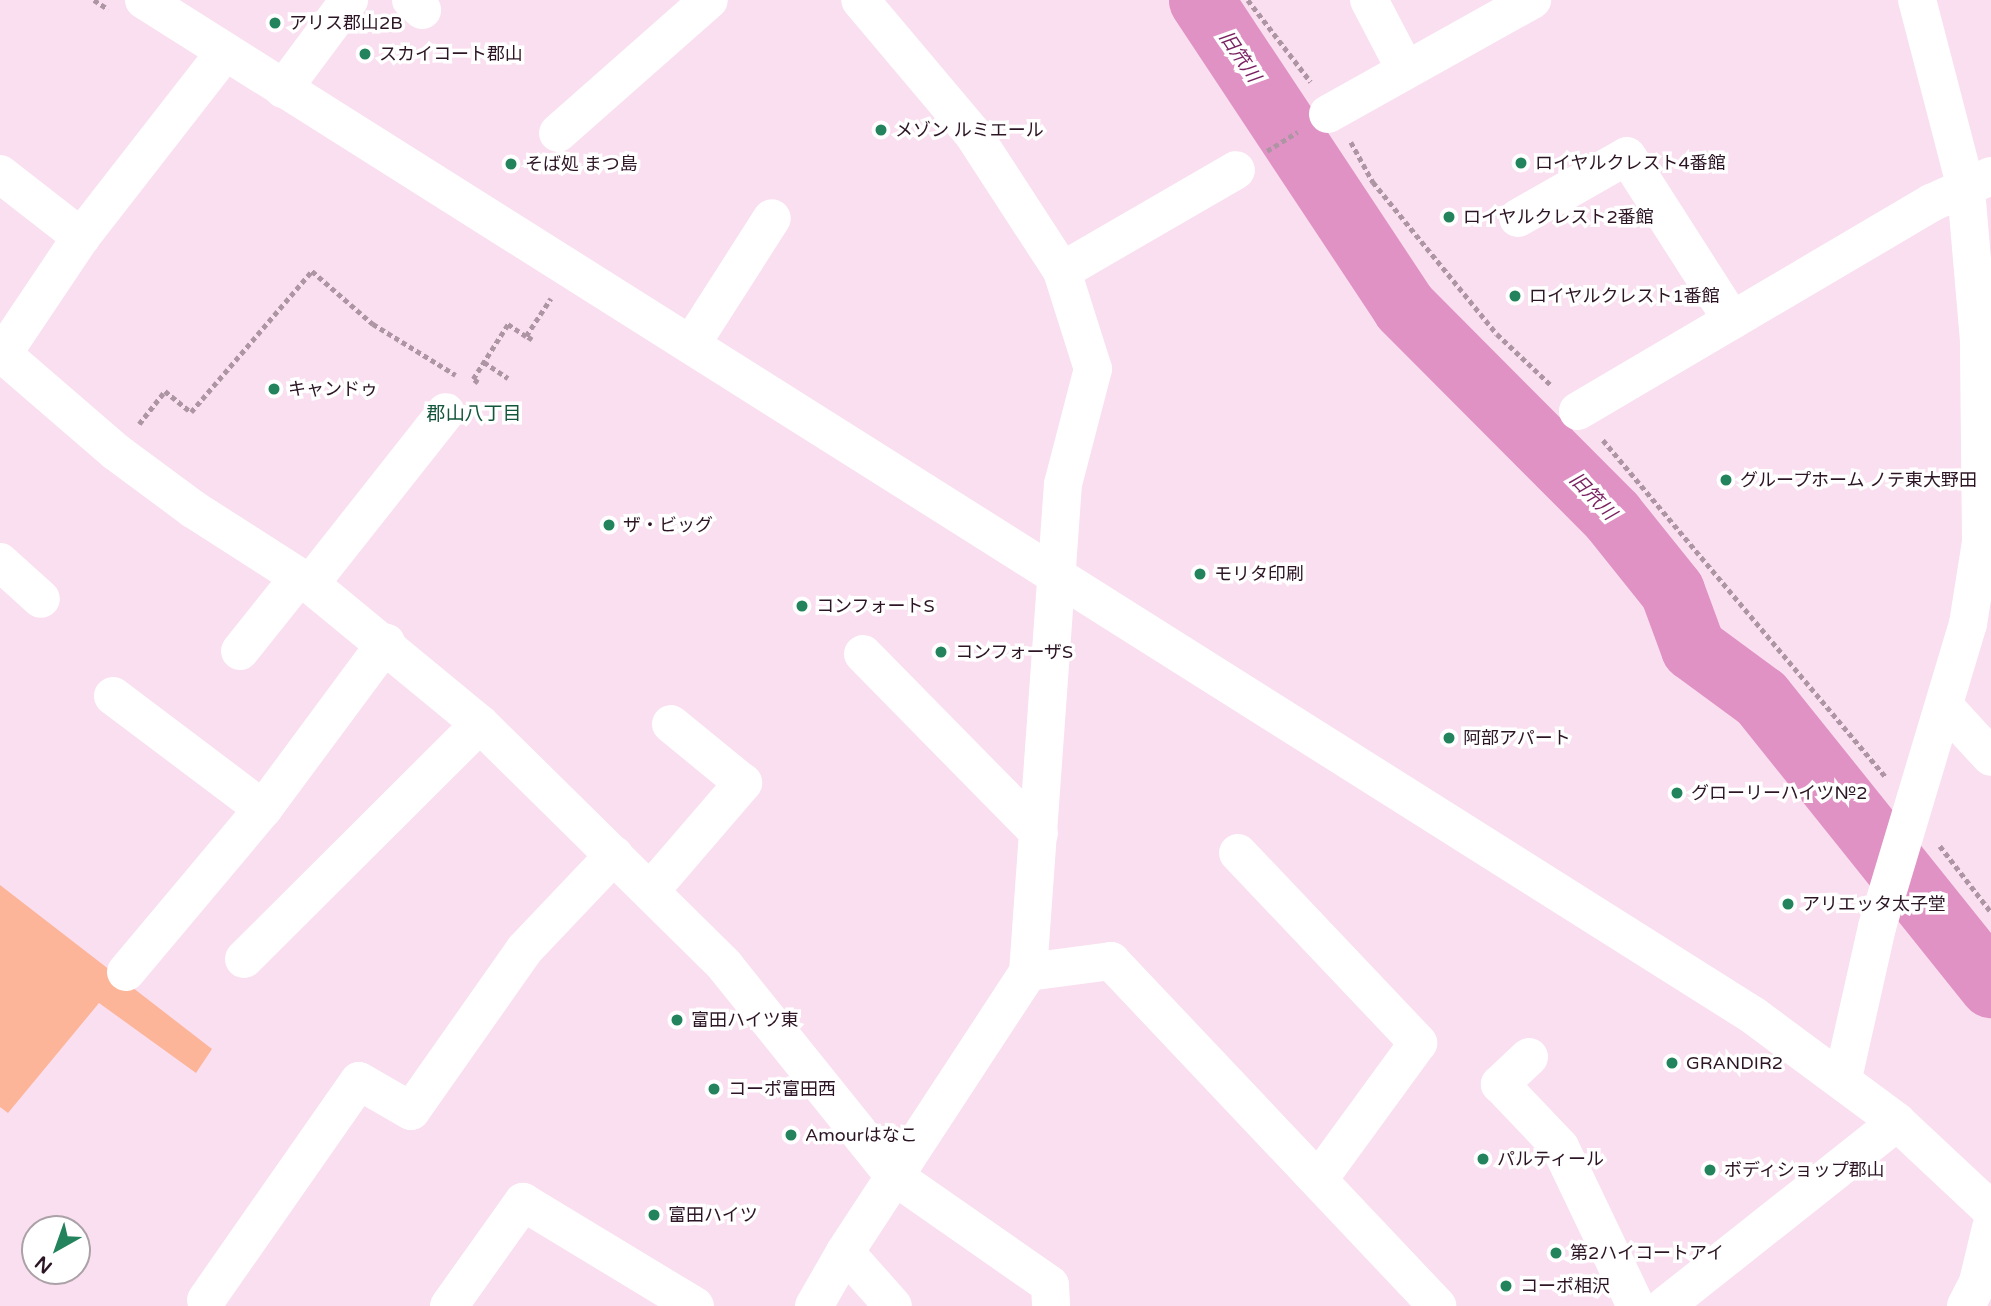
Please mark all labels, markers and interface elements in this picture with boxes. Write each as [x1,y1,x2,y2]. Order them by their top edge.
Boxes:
place label: アリス郡山2B [289,12,403,34]
marker: アリス郡山2B [267,15,283,31]
water label: 旧笊川 [1214,27,1264,87]
place label: スカイコート郡山 [379,43,523,65]
marker: スカイコート郡山 [357,46,373,62]
place label: メゾン ルミエール [895,119,1044,141]
marker: メゾン ルミエール [873,122,889,138]
place label: ロイヤルクレスト4番館 [1535,152,1726,174]
place label: そば処 まつ島 [525,153,638,175]
marker: ロイヤルクレスト4番館 [1513,155,1529,171]
marker: そば処 まつ島 [503,156,519,172]
place label: ロイヤルクレスト2番館 [1463,206,1654,228]
marker: ロイヤルクレスト2番館 [1441,209,1457,225]
place label: ロイヤルクレスト1番館 [1529,285,1720,307]
marker: ロイヤルクレスト1番館 [1507,288,1523,304]
place label: キャンドゥ [288,378,378,400]
marker: キャンドゥ [266,381,282,397]
district label: 郡山八丁目 [427,404,521,426]
water label: 旧笊川 [1564,469,1620,525]
place label: グループホーム ノテ東大野田 [1740,469,1979,491]
marker: グループホーム ノテ東大野田 [1718,472,1734,488]
place label: ザ・ビッグ [623,514,713,536]
marker: ザ・ビッグ [601,517,617,533]
place label: モリタ印刷 [1214,563,1304,585]
marker: モリタ印刷 [1192,566,1208,582]
place label: コンフォートS [816,595,935,617]
marker: コンフォートS [794,598,810,614]
place label: コンフォーザS [955,641,1074,663]
marker: コンフォーザS [933,644,949,660]
place label: 阿部アパート [1463,727,1571,749]
marker: 阿部アパート [1441,730,1457,746]
place label: グローリーハイツ№2 [1691,782,1868,804]
marker: グローリーハイツ№2 [1669,785,1685,801]
place label: アリエッタ太子堂 [1802,893,1946,915]
marker: アリエッタ太子堂 [1780,896,1796,912]
place label: 富田ハイツ東 [691,1009,799,1031]
marker: 富田ハイツ東 [669,1012,685,1028]
place label: GRANDIR2 [1686,1052,1783,1074]
marker: GRANDIR2 [1664,1055,1680,1071]
place label: コーポ富田西 [728,1078,836,1100]
marker: コーポ富田西 [706,1081,722,1097]
place label: Amourはなこ [805,1124,918,1146]
marker: Amourはなこ [783,1127,799,1143]
place label: パルティール [1497,1148,1605,1170]
marker: パルティール [1475,1151,1491,1167]
place label: ボディショップ郡山 [1724,1159,1886,1181]
marker: ボディショップ郡山 [1702,1162,1718,1178]
place label: 富田ハイツ [668,1204,758,1226]
marker: 富田ハイツ [646,1207,662,1223]
north arrow [21,1215,91,1285]
place label: 第2ハイコートアイ [1570,1242,1725,1264]
marker: 第2ハイコートアイ [1548,1245,1564,1261]
text: N [31,1251,57,1278]
place label: コーポ相沢 [1520,1275,1610,1297]
marker: コーポ相沢 [1498,1278,1514,1294]

